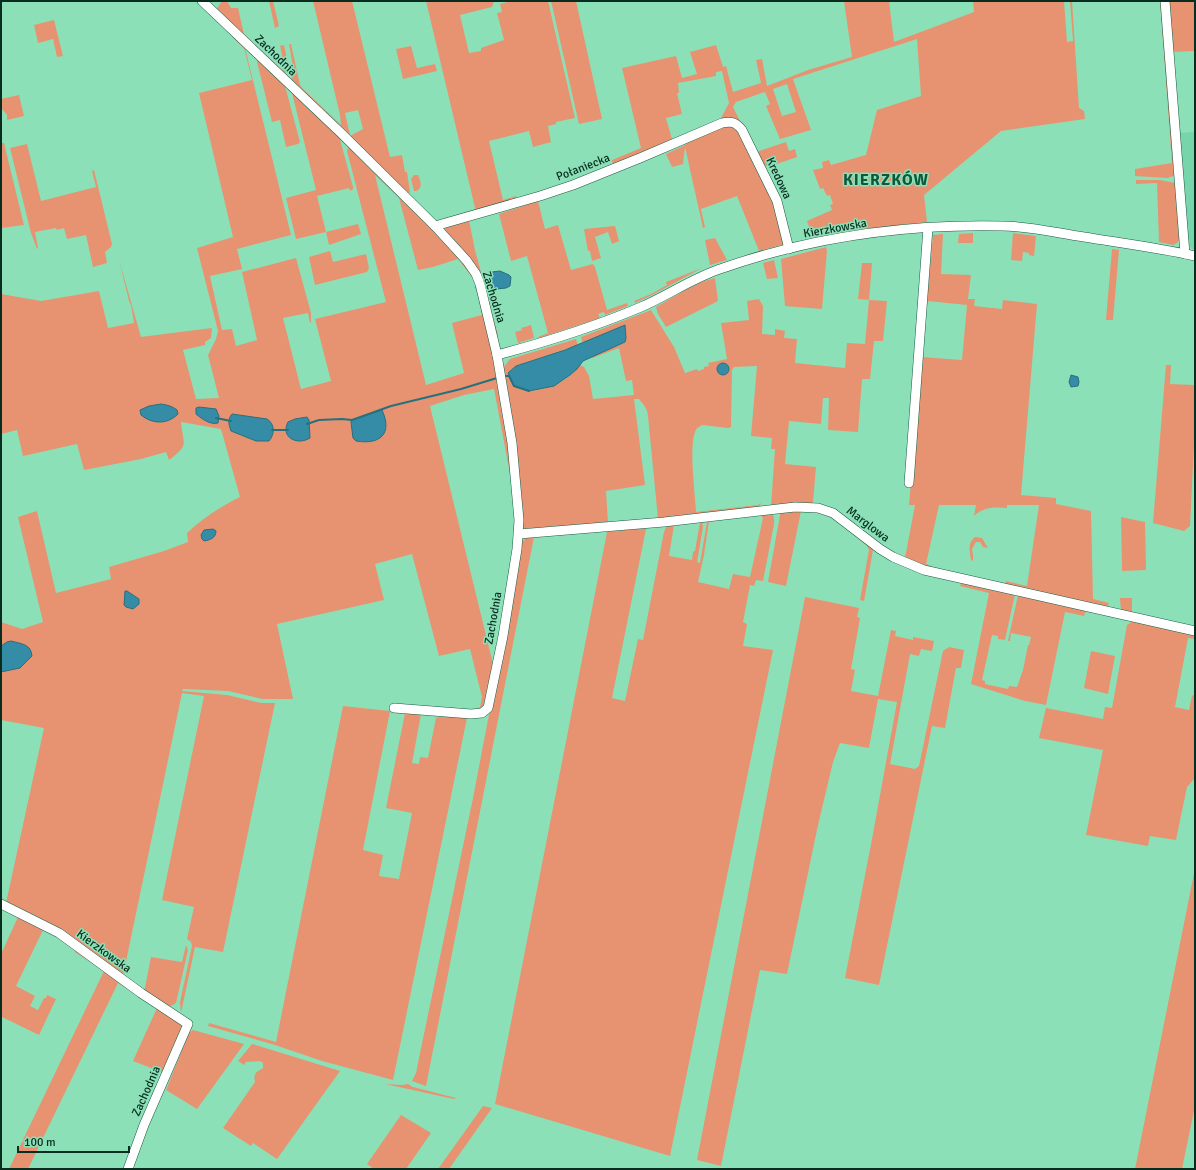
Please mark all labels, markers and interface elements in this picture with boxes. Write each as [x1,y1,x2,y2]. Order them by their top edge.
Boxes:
street label: Zachodnia [251,31,300,79]
street label: Połaniecka [554,150,612,185]
street label: Kredowa [762,155,795,202]
district label: KIERZKÓW [843,170,929,190]
street label: Kierzkowska [802,216,868,241]
street label: Zachodnia [479,269,508,325]
street label: Marglowa [843,503,892,546]
street label: Zachodnia [481,591,506,646]
street label: Kierzkowska [73,926,134,976]
street label: Zachodnia [129,1064,164,1119]
scale bar [18,1128,129,1154]
text: 100 m [24,1135,56,1150]

